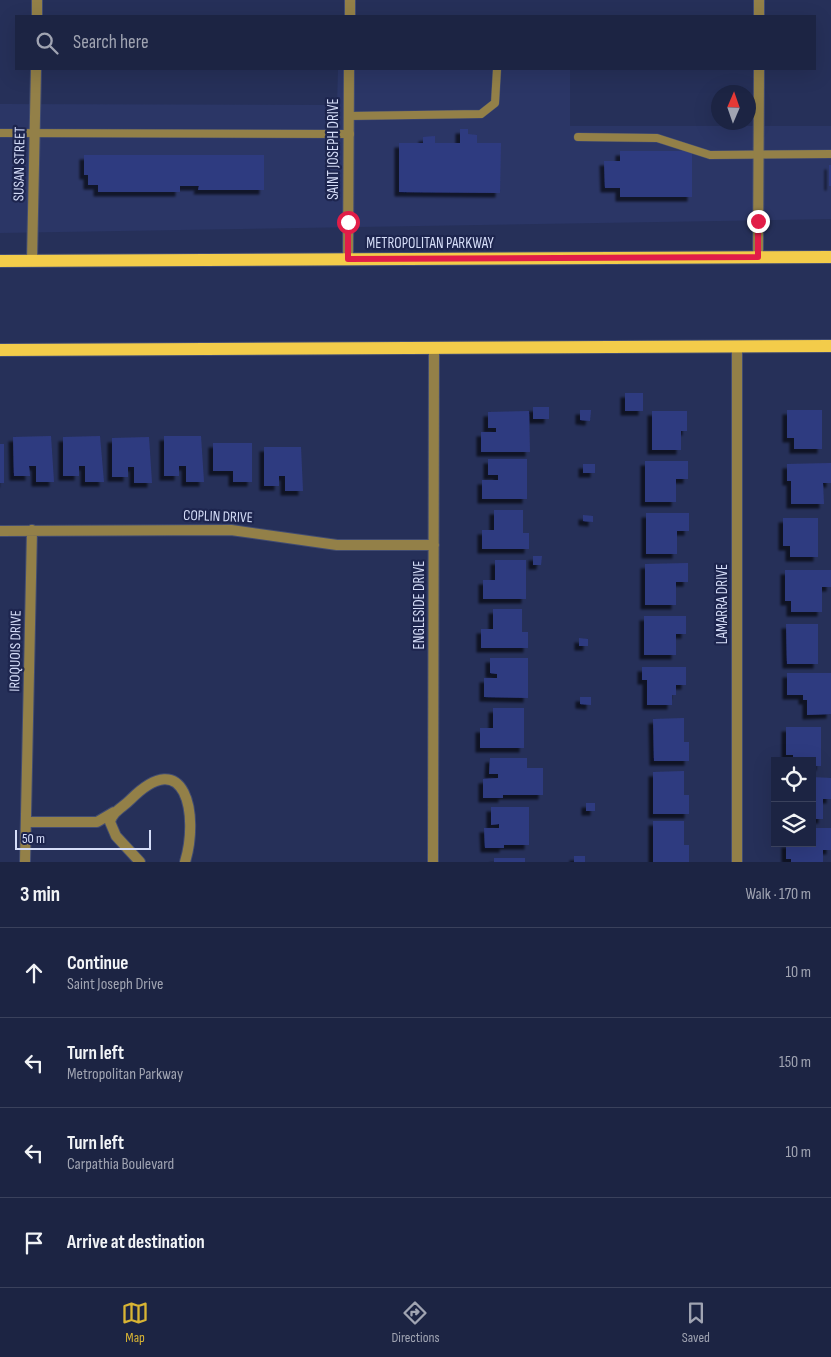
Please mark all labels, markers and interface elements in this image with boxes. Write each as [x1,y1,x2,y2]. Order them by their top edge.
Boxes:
search box [15,15,816,70]
icon: search [33,29,61,57]
text: Search here [73,31,149,54]
north arrow [711,85,756,130]
street label: SAINT JOSEPH DRIVE [324,98,343,200]
street label: SUSAN STREET [9,127,30,201]
route end [747,210,770,233]
route start [337,211,360,234]
street label: METROPOLITAN PARKWAY [366,234,494,253]
street label: COPLIN DRIVE [183,506,253,527]
street label: ENGLESIDE DRIVE [410,561,429,649]
street label: LAMARRA DRIVE [713,564,732,644]
street label: IROQUOIS DRIVE [5,610,26,692]
map controls [771,757,816,847]
button: locate [771,757,816,802]
button: layers [771,802,816,847]
scale bar [15,827,151,850]
text: 50 m [22,830,45,847]
text: 3 min [20,882,60,907]
text: Walk · 170 m [746,885,811,904]
text: Continue [67,952,128,975]
icon: ahead [20,959,48,987]
text: 10 m [785,963,811,982]
text: Saint Joseph Drive [67,975,163,994]
text: Turn left [67,1042,124,1065]
icon: left [20,1049,48,1077]
text: 150 m [779,1053,811,1072]
text: Metropolitan Parkway [67,1065,183,1084]
text: Turn left [67,1132,124,1155]
icon: left [20,1139,48,1167]
text: 10 m [785,1143,811,1162]
text: Carpathia Boulevard [67,1155,174,1174]
icon: arrive [20,1229,48,1257]
text: Arrive at destination [67,1231,205,1254]
tab: Map [121,1299,149,1346]
tab: Directions [391,1299,440,1346]
tab: Saved [682,1299,710,1346]

